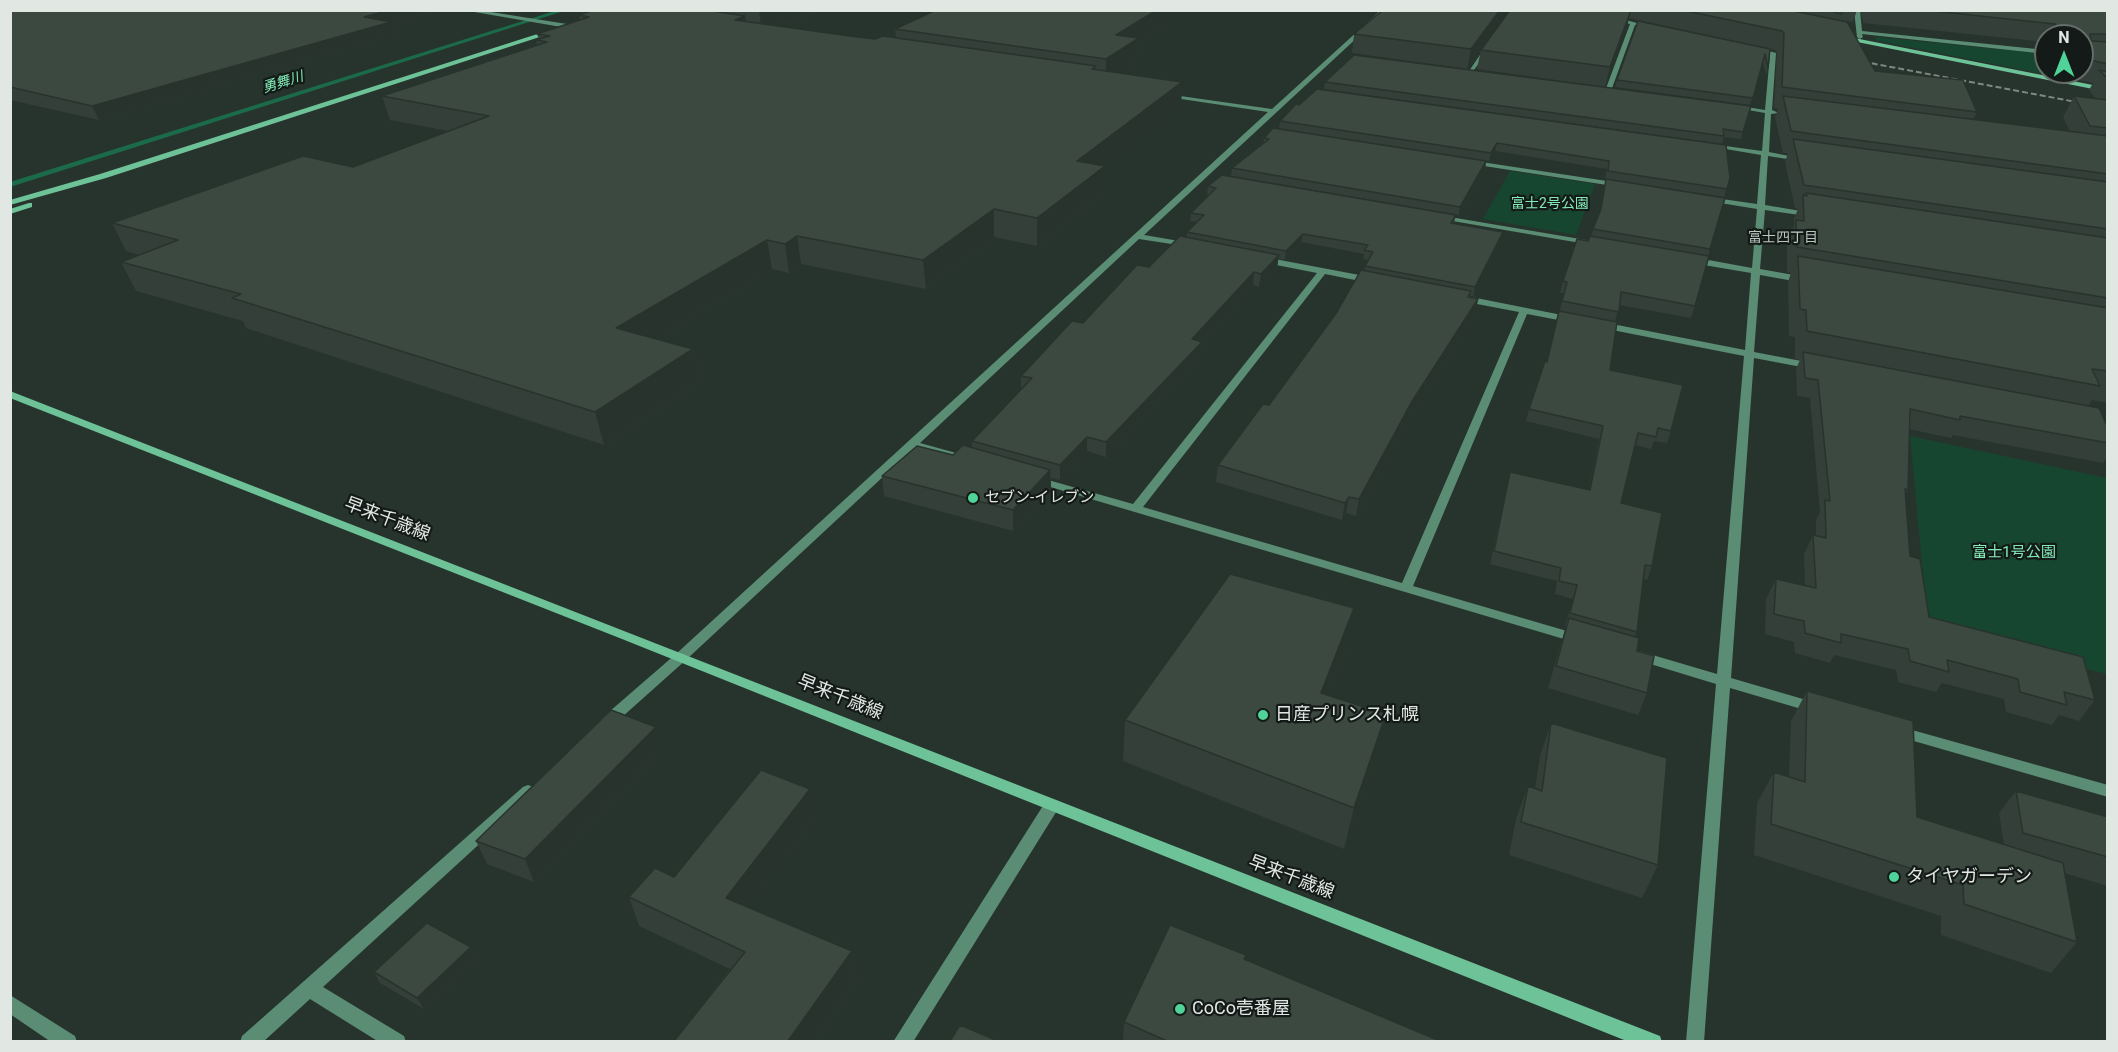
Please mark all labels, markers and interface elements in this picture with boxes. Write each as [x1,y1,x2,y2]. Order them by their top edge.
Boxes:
north arrow [2034,24,2094,84]
text: N [2058,28,2070,47]
water label: 勇舞川 [260,69,306,97]
park label: 富士2号公園 [1511,196,1589,212]
district label: 富士四丁目 [1748,230,1818,246]
place label: セブン-イレブン [985,489,1094,507]
marker: セブン-イレブン [966,491,980,505]
street label: 早来千歳線 [341,494,433,546]
park label: 富士1号公園 [1972,544,2056,562]
street label: 早来千歳線 [794,671,886,725]
place label: 日産プリンス札幌 [1275,704,1419,726]
marker: 日産プリンス札幌 [1256,708,1270,722]
street label: 早来千歳線 [1245,852,1337,904]
place label: タイヤガーデン [1906,866,2032,888]
marker: タイヤガーデン [1887,870,1901,884]
place label: CoCo壱番屋 [1192,998,1290,1020]
marker: CoCo壱番屋 [1173,1002,1187,1016]

